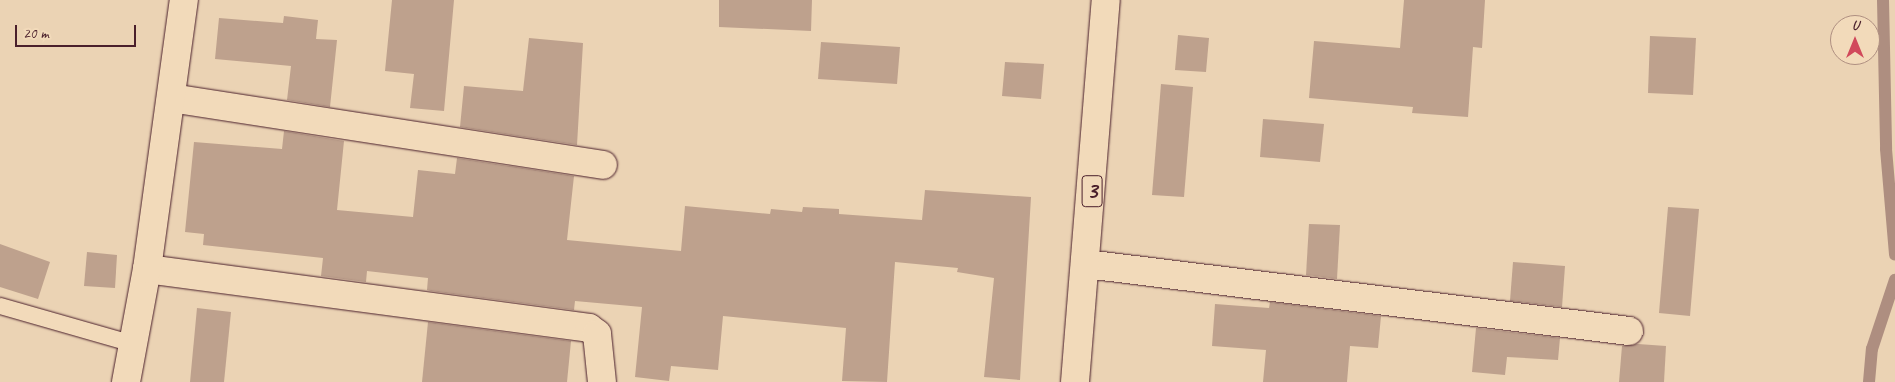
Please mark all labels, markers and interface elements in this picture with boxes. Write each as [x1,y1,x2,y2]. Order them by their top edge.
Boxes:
scale bar [18,15,139,47]
north arrow [1830,15,1880,65]
text: U [1852,17,1858,34]
text: 20 m [23,24,49,43]
road number: 3 [1081,170,1103,212]

